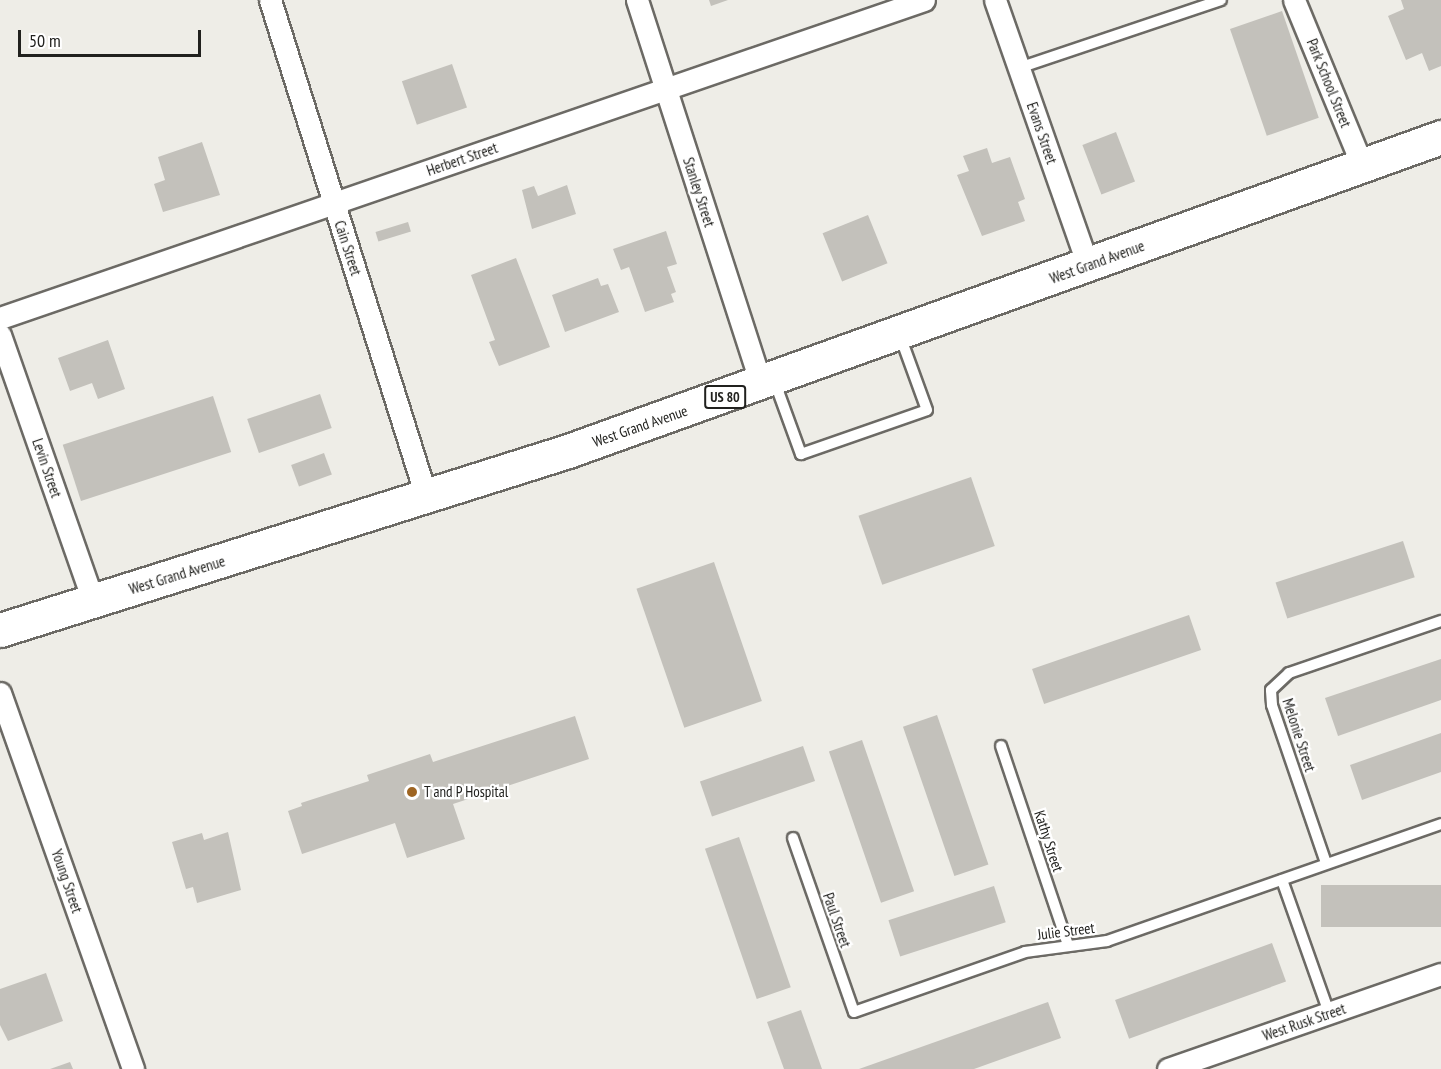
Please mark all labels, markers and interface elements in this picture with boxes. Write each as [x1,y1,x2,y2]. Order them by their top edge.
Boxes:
scale bar [21,18,204,56]
text: 50 m [29,29,61,52]
street label: Park School Street [1303,36,1355,130]
street label: Evans Street [1023,100,1061,166]
street label: Herbert Street [424,138,500,180]
street label: Stanley Street [679,155,719,229]
street label: Cain Street [331,218,365,278]
street label: West Grand Avenue [1047,236,1147,288]
road number: US 80 [704,386,746,408]
street label: West Grand Avenue [590,401,690,451]
street label: Levin Street [28,436,66,500]
street label: West Grand Avenue [127,552,227,598]
street label: Melonie Street [1279,696,1319,774]
place label: T and P Hospital [424,783,509,801]
marker: T and P Hospital [405,785,419,799]
street label: Kathy Street [1031,808,1067,874]
street label: Young Street [48,847,86,915]
street label: Paul Street [819,890,855,950]
street label: Julie Street [1036,919,1096,943]
street label: West Rusk Street [1260,999,1348,1045]

